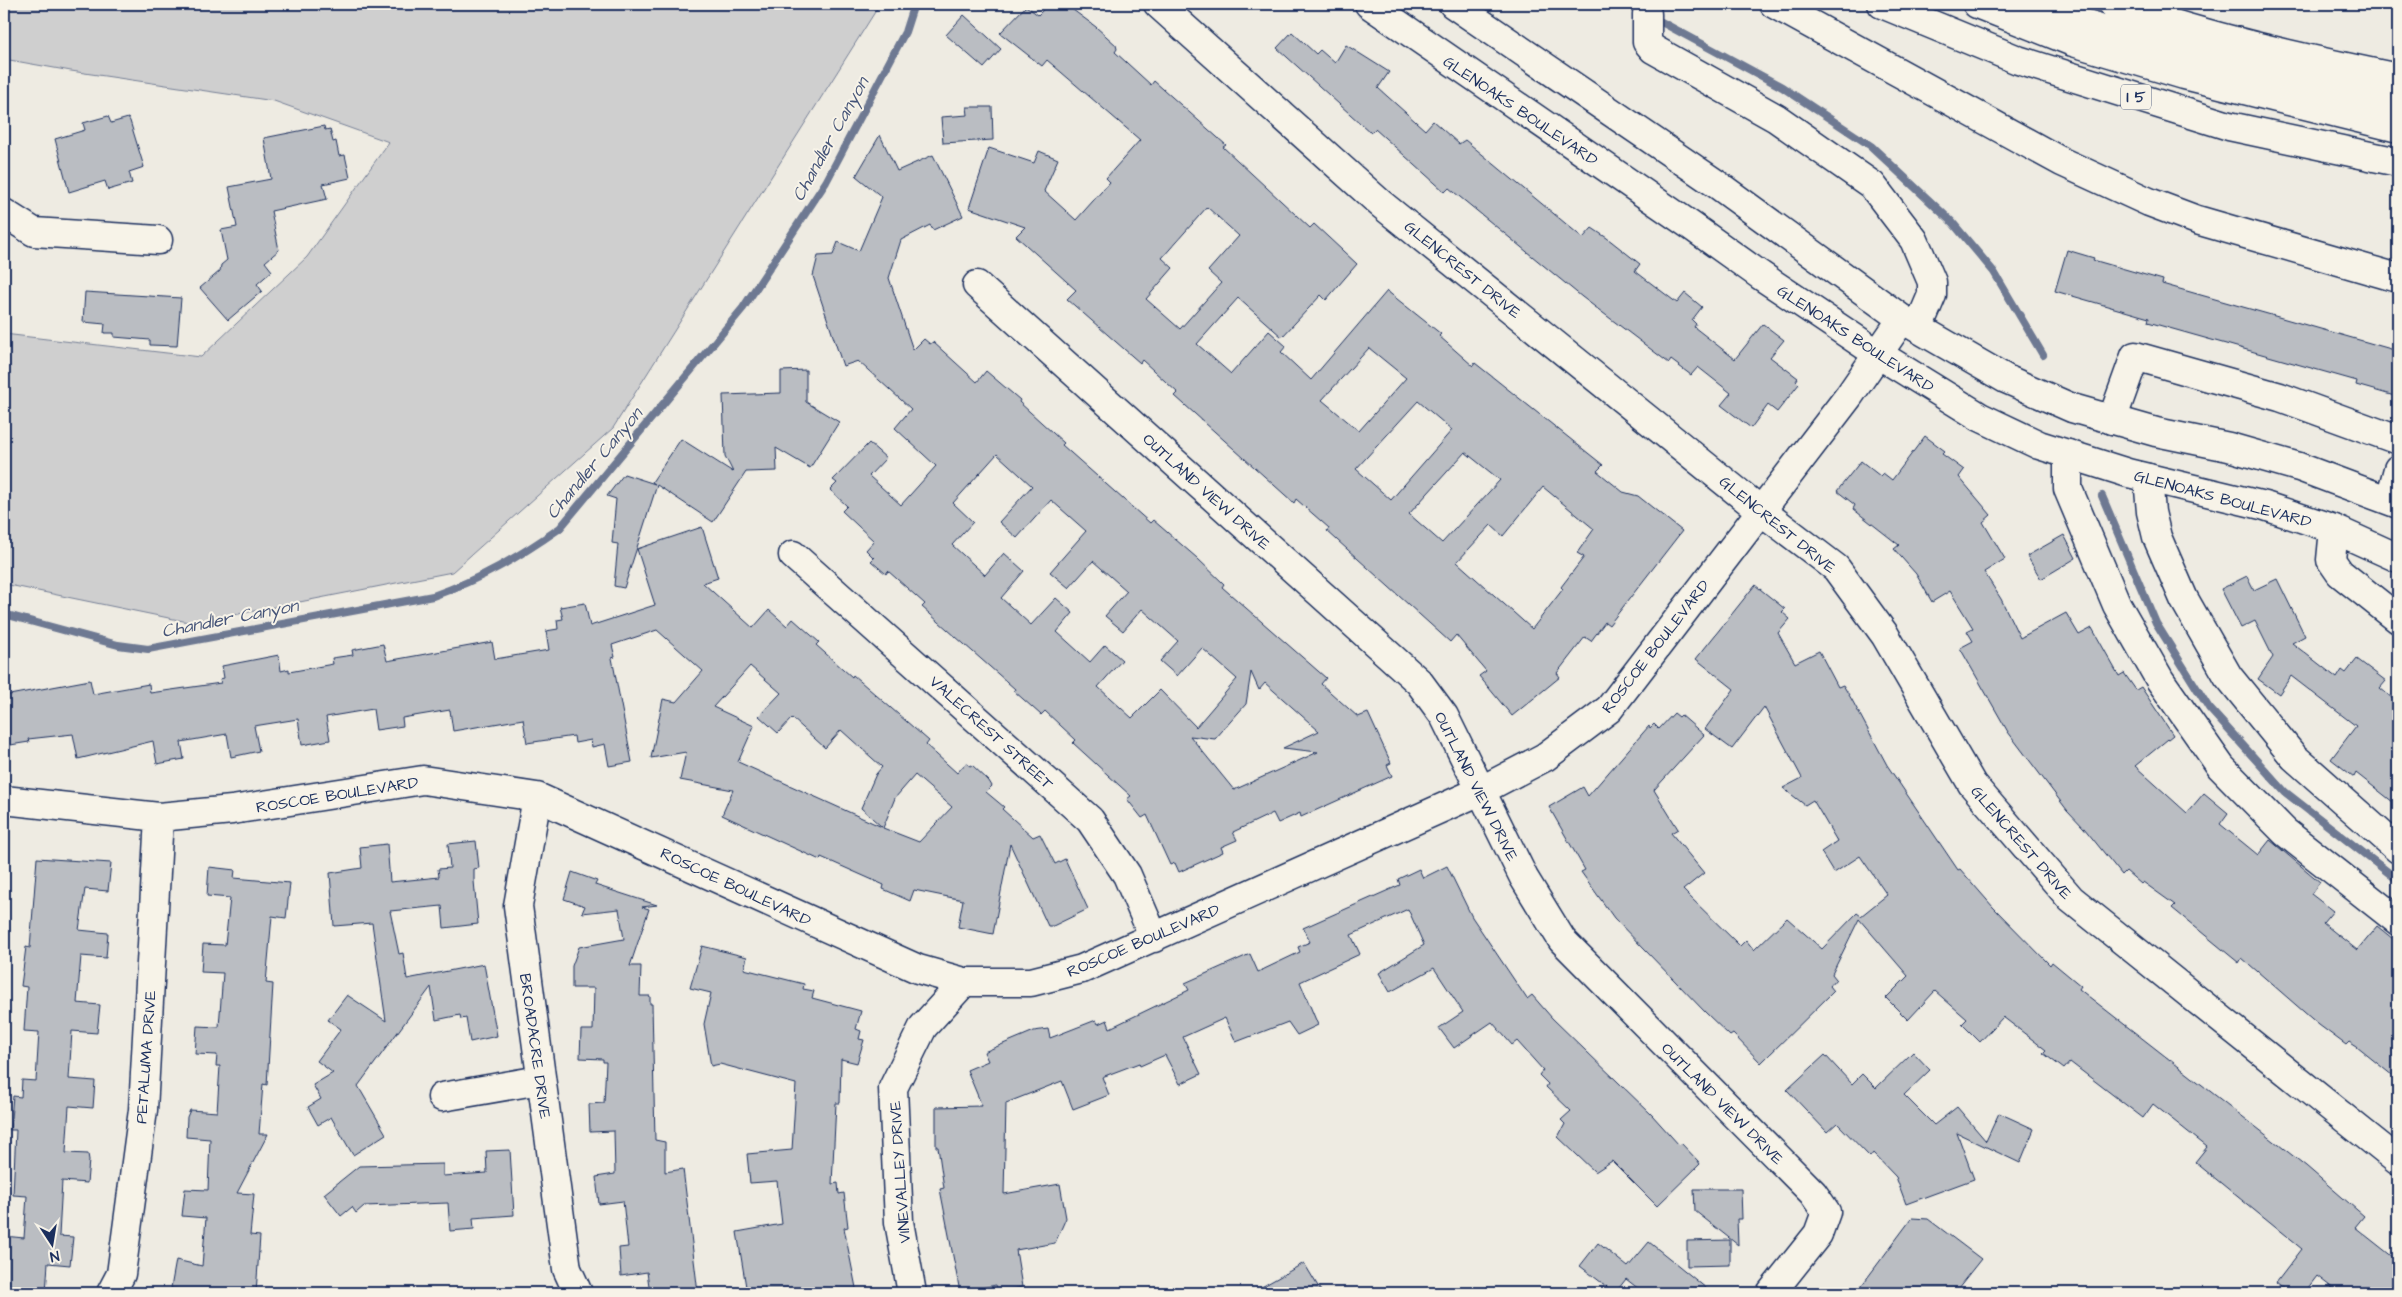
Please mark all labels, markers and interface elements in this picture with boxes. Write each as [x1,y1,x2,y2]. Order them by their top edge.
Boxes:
street label: GLENOAKS BOULEVARD [1439,51,1602,171]
water label: Chandler Canyon [786,71,877,206]
road number: I 5 [2121,84,2151,110]
street label: GLENCREST DRIVE [1399,216,1526,324]
street label: GLENOAKS BOULEVARD [1773,280,1938,398]
water label: Chandler Canyon [540,401,651,525]
street label: OUTLAND VIEW DRIVE [1138,428,1275,555]
street label: GLENOAKS BOULEVARD [2132,465,2314,533]
street label: GLENCREST DRIVE [1714,471,1841,579]
street label: ROSCOE BOULEVARD [1597,575,1715,718]
water label: Chandler Canyon [160,593,303,645]
street label: VALECREST STREET [924,671,1058,795]
street label: OUTLAND VIEW DRIVE [1429,708,1524,865]
street label: ROSCOE BOULEVARD [254,771,420,819]
street label: GLENCREST DRIVE [1966,781,2077,905]
street label: ROSCOE BOULEVARD [657,842,815,932]
street label: ROSCOE BOULEVARD [1064,899,1223,983]
street label: BROADACRE DRIVE [514,972,556,1121]
street label: PETALUMA DRIVE [130,989,162,1124]
street label: OUTLAND VIEW DRIVE [1656,1038,1789,1170]
street label: VINEVALLEY DRIVE [884,1100,916,1244]
north arrow [28,1220,78,1270]
text: N [48,1245,61,1266]

